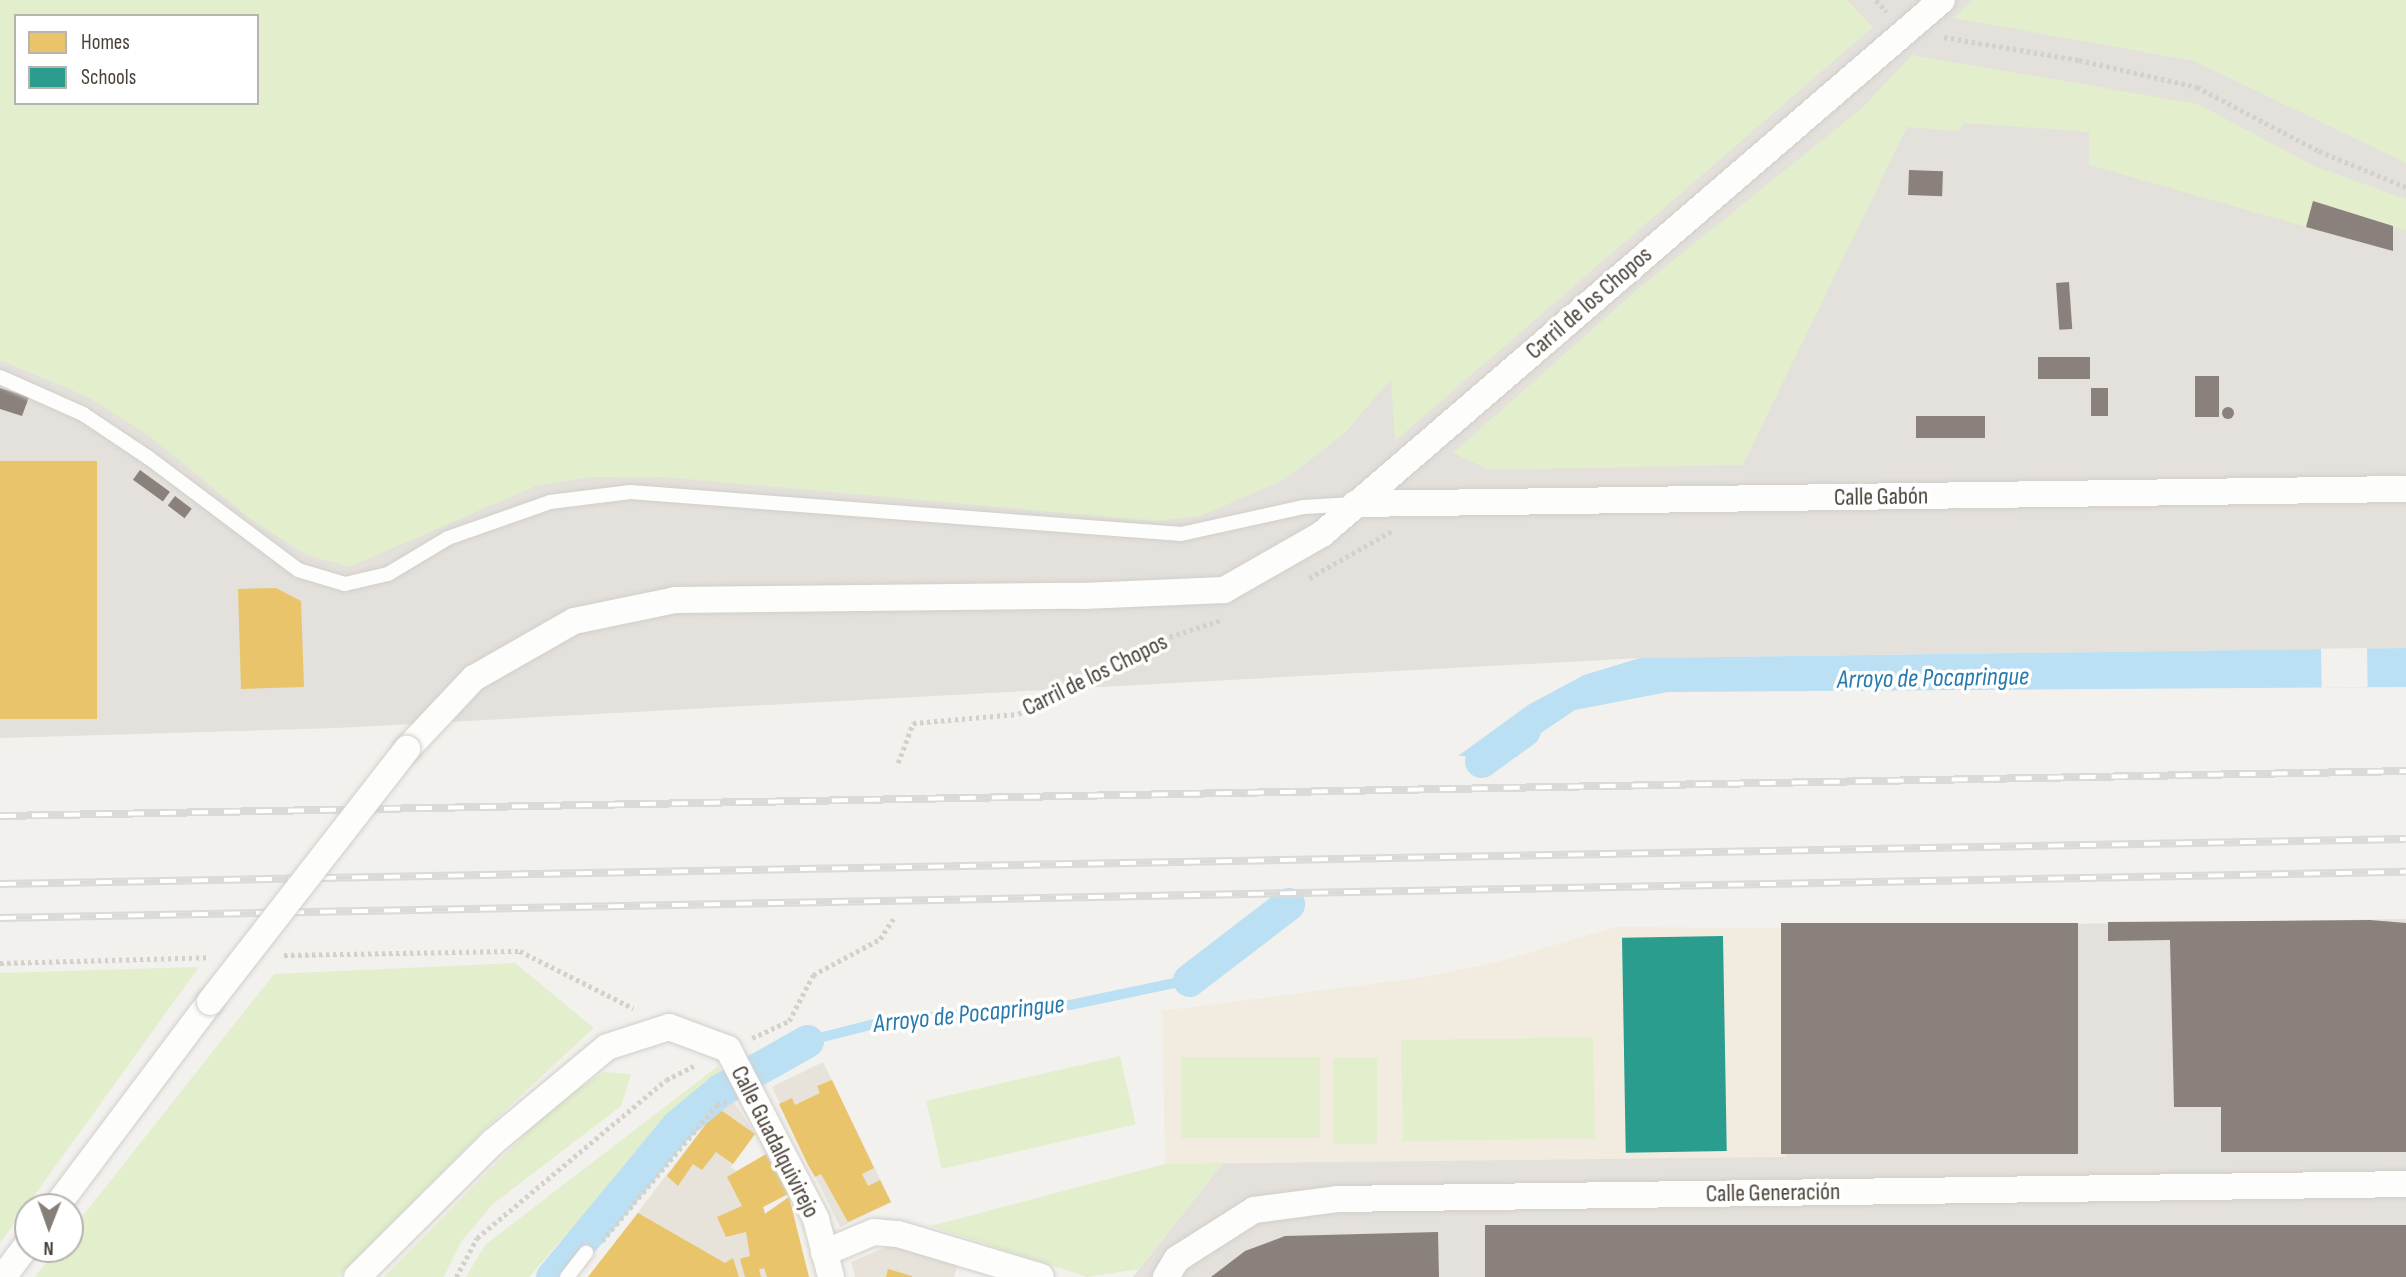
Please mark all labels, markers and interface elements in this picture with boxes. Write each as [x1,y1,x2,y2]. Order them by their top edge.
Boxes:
legend [14,14,259,105]
text: Homes [81,30,130,55]
text: Schools [81,65,136,90]
street label: Carril de los Chopos [1520,240,1658,366]
street label: Calle Gabón [1834,482,1928,512]
street label: Carril de los Chopos [1018,627,1172,723]
water label: Arroyo de Pocapringue [1837,662,2029,696]
water label: Arroyo de Pocapringue [872,989,1066,1041]
street label: Calle Guadalquivirejo [724,1061,826,1223]
street label: Calle Generación [1706,1177,1840,1209]
north arrow [14,1193,84,1263]
text: N [43,1236,54,1259]

